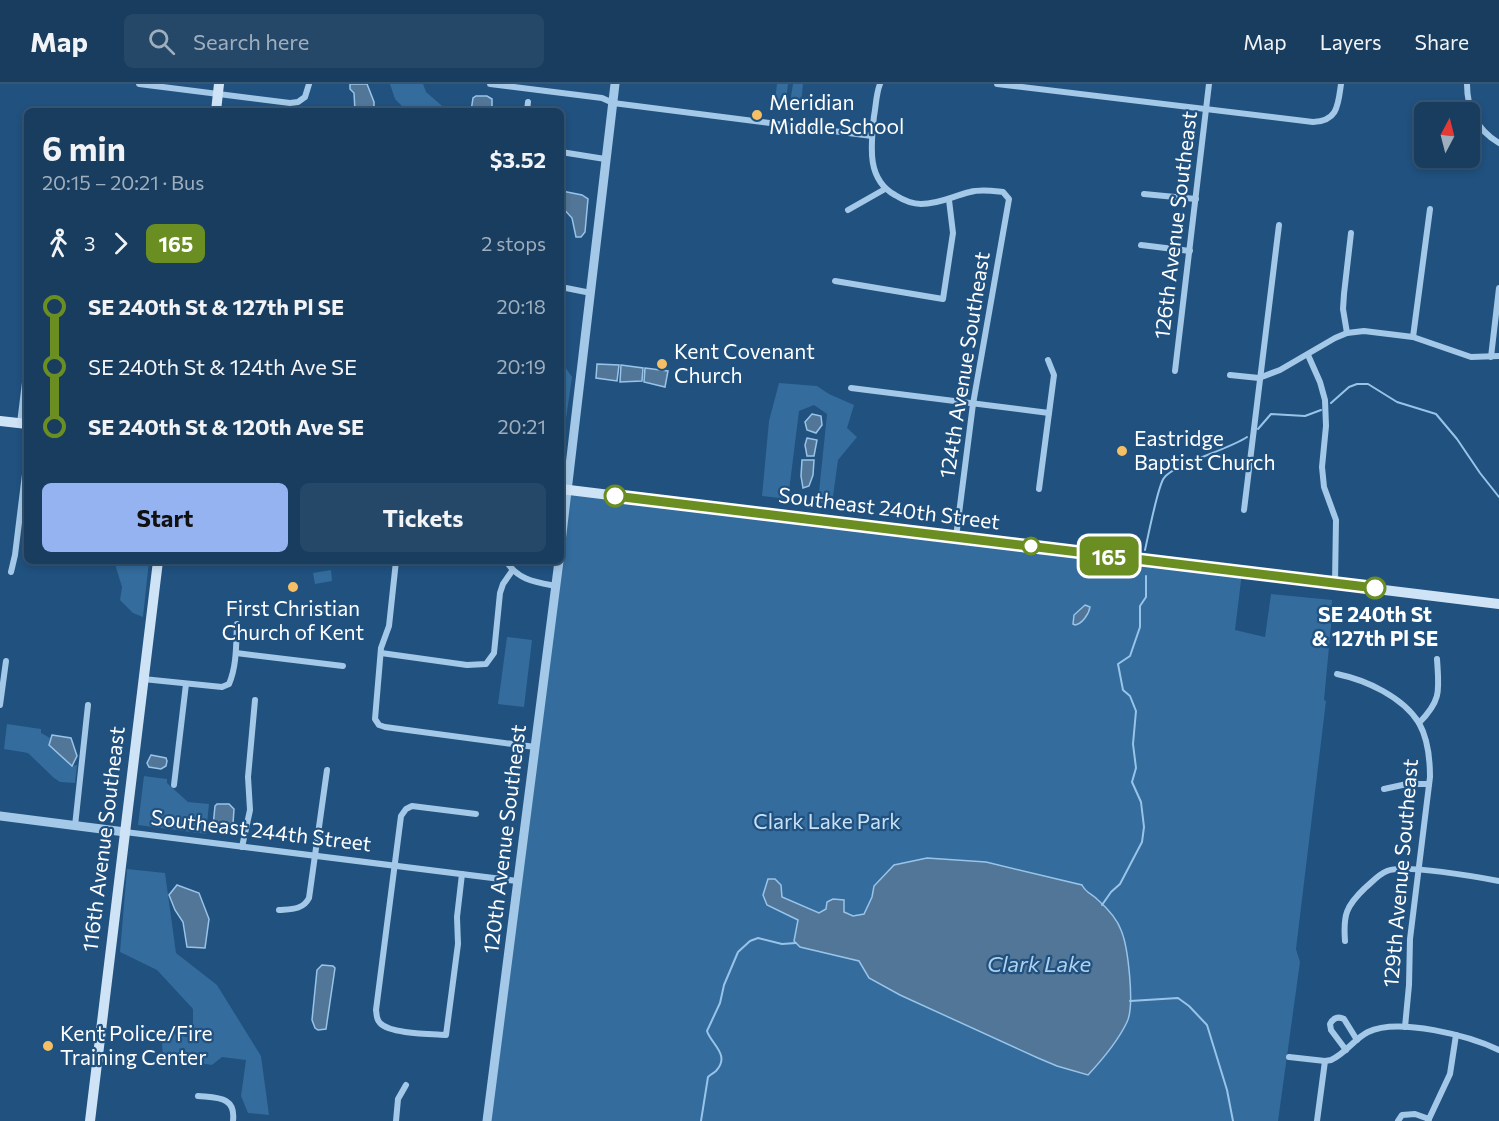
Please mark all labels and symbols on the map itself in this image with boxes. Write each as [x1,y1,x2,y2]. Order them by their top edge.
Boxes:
place label: Meridian Middle School [769,89,904,138]
north arrow [1414,102,1480,168]
marker: Meridian Middle School [750,108,764,122]
street label: 126th Avenue Southeast [1148,109,1201,340]
street label: 124th Avenue Southeast [933,250,994,480]
place label: Kent Covenant Church [674,338,815,387]
marker: Kent Covenant Church [655,357,669,371]
place label: Eastridge Baptist Church [1134,425,1276,474]
marker: Eastridge Baptist Church [1115,444,1129,458]
street label: Southeast 240th Street [777,482,1001,534]
unlabelled marker [604,485,626,507]
line badge: 165 [1074,536,1144,576]
unlabelled marker [1022,537,1040,555]
marker: SE 240th St & 127th Pl SE [1364,577,1386,599]
marker: First Christian Church of Kent [286,580,300,594]
place label: First Christian Church of Kent [222,595,364,644]
place label: SE 240th St & 127th Pl SE [1312,601,1438,650]
street label: 120th Avenue Southeast [477,723,530,955]
street label: 116th Avenue Southeast [76,725,129,953]
street label: 129th Avenue Southeast [1377,758,1422,988]
street label: Southeast 244th Street [150,804,373,855]
park label: Clark Lake Park [753,808,901,833]
water label: Clark Lake [987,950,1091,977]
place label: Kent Police/Fire Training Center [60,1020,213,1069]
marker: Kent Police/Fire Training Center [41,1039,55,1053]

